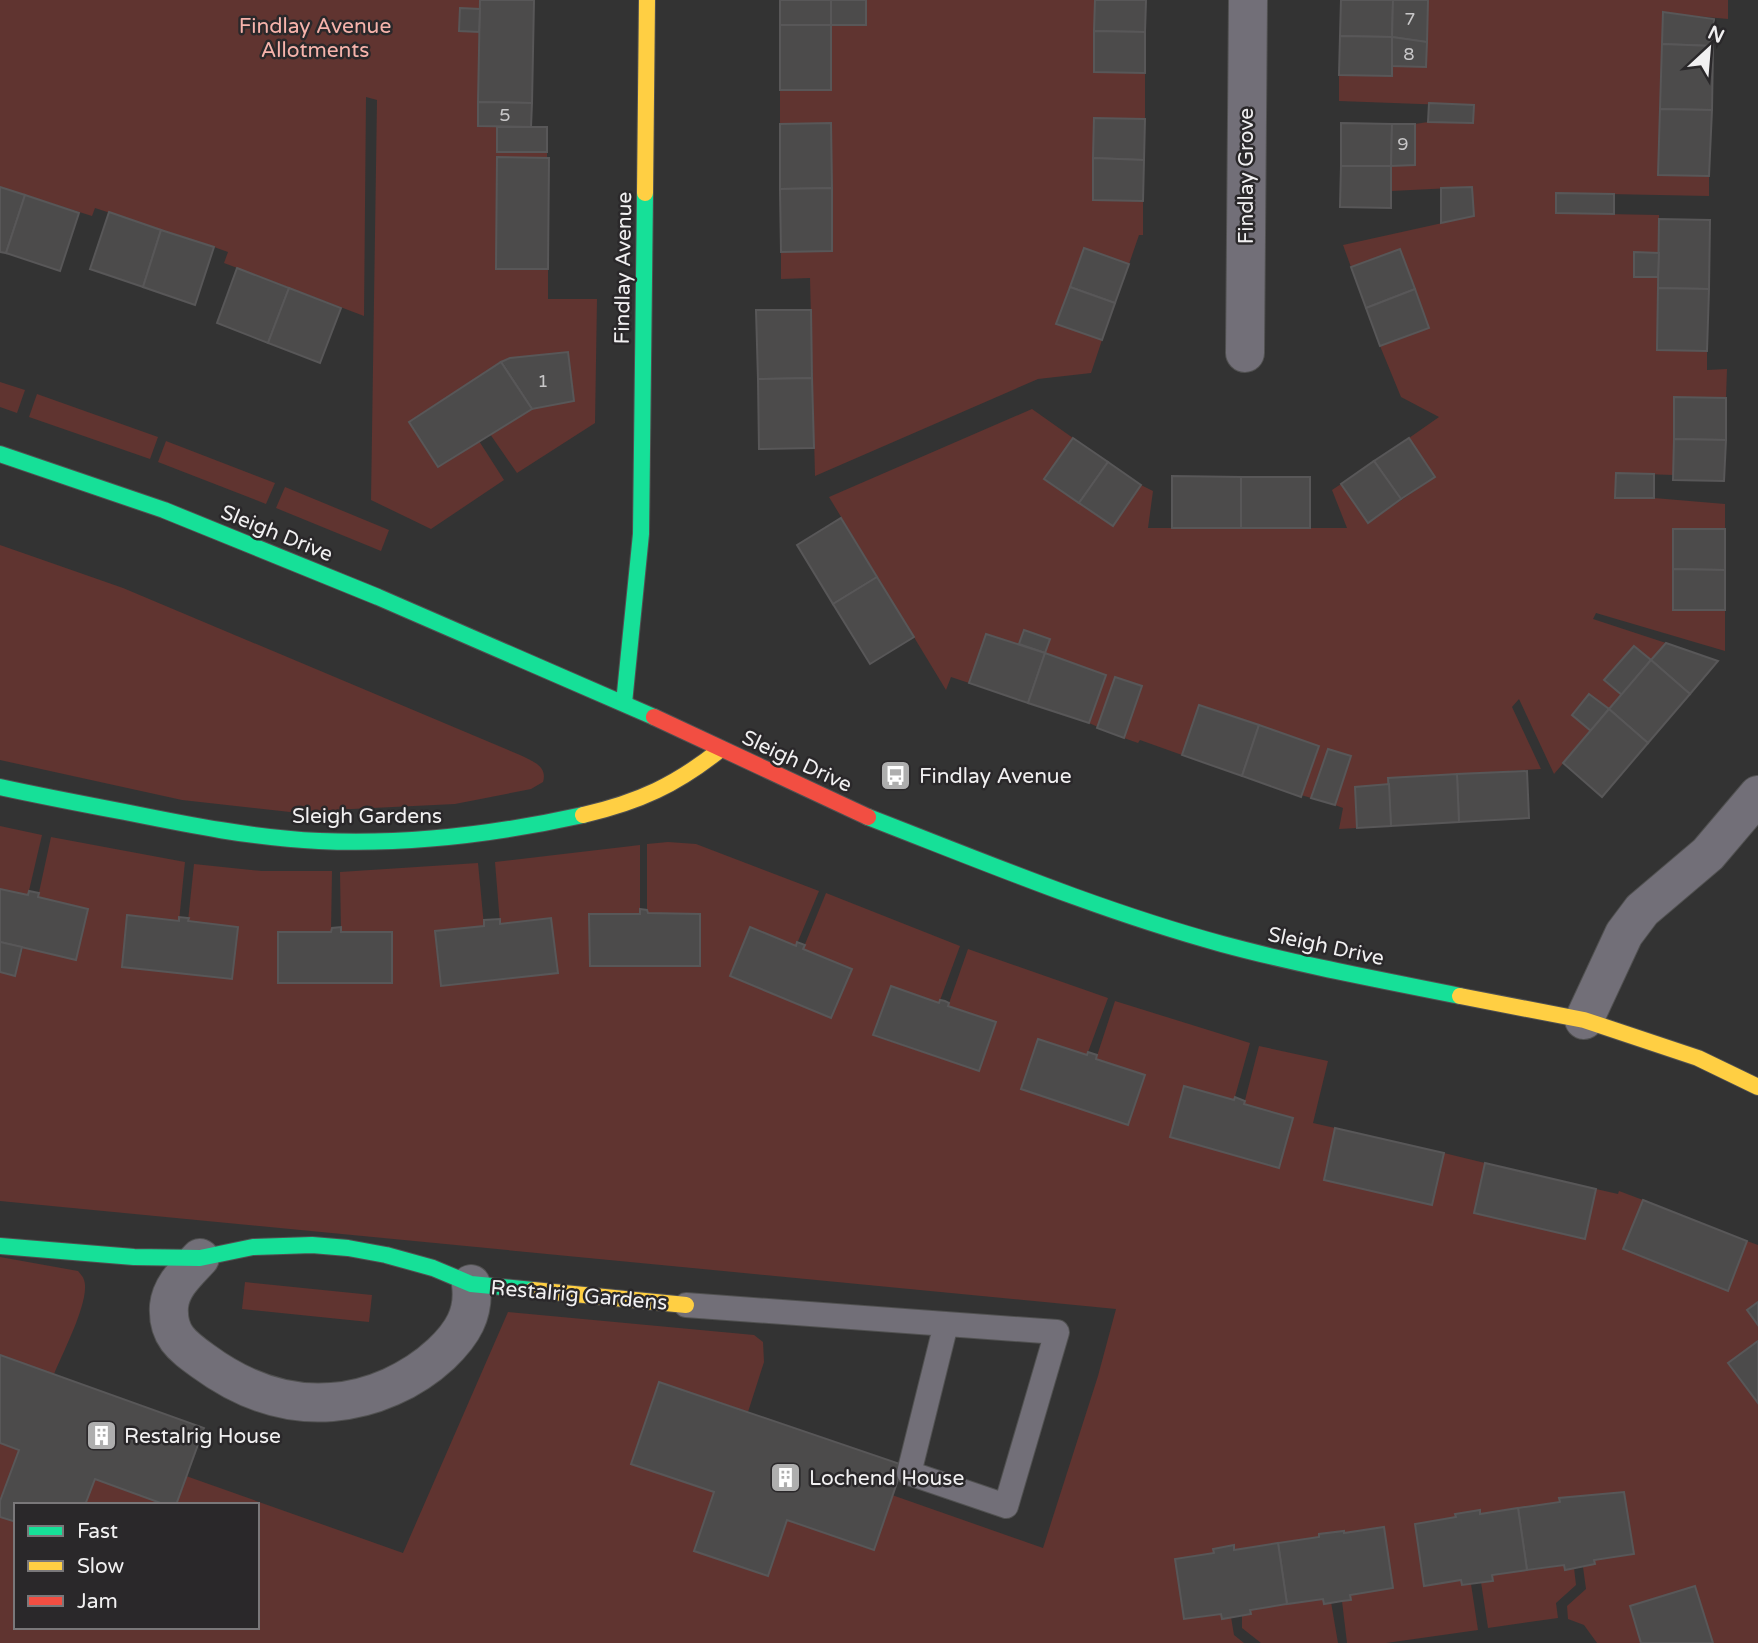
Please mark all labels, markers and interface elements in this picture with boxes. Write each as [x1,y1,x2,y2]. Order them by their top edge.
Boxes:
house number: 7 [1404,8,1416,30]
park label: Findlay Avenue Allotments [239,14,391,63]
north arrow [1674,14,1744,84]
text: N [1704,21,1728,48]
house number: 8 [1403,43,1415,65]
house number: 5 [499,104,511,126]
street label: Findlay Grove [1234,108,1259,244]
house number: 9 [1397,133,1409,155]
street label: Findlay Avenue [610,191,637,344]
house number: 1 [537,370,549,392]
street label: Sleigh Drive [217,500,336,567]
street label: Sleigh Drive [738,725,856,798]
bus stop icon: Findlay Avenue [879,759,913,793]
place label: Findlay Avenue [919,764,1072,789]
street label: Sleigh Gardens [292,804,442,829]
street label: Sleigh Drive [1265,922,1386,971]
street label: Restalrig Gardens [490,1275,668,1316]
building icon: Restalrig House [84,1419,118,1453]
place label: Restalrig House [124,1424,281,1449]
building icon: Lochend House [769,1461,803,1495]
place label: Lochend House [809,1466,964,1491]
legend [14,1503,259,1629]
text: Fast [77,1519,118,1544]
text: Slow [77,1554,125,1579]
text: Jam [77,1589,118,1614]

